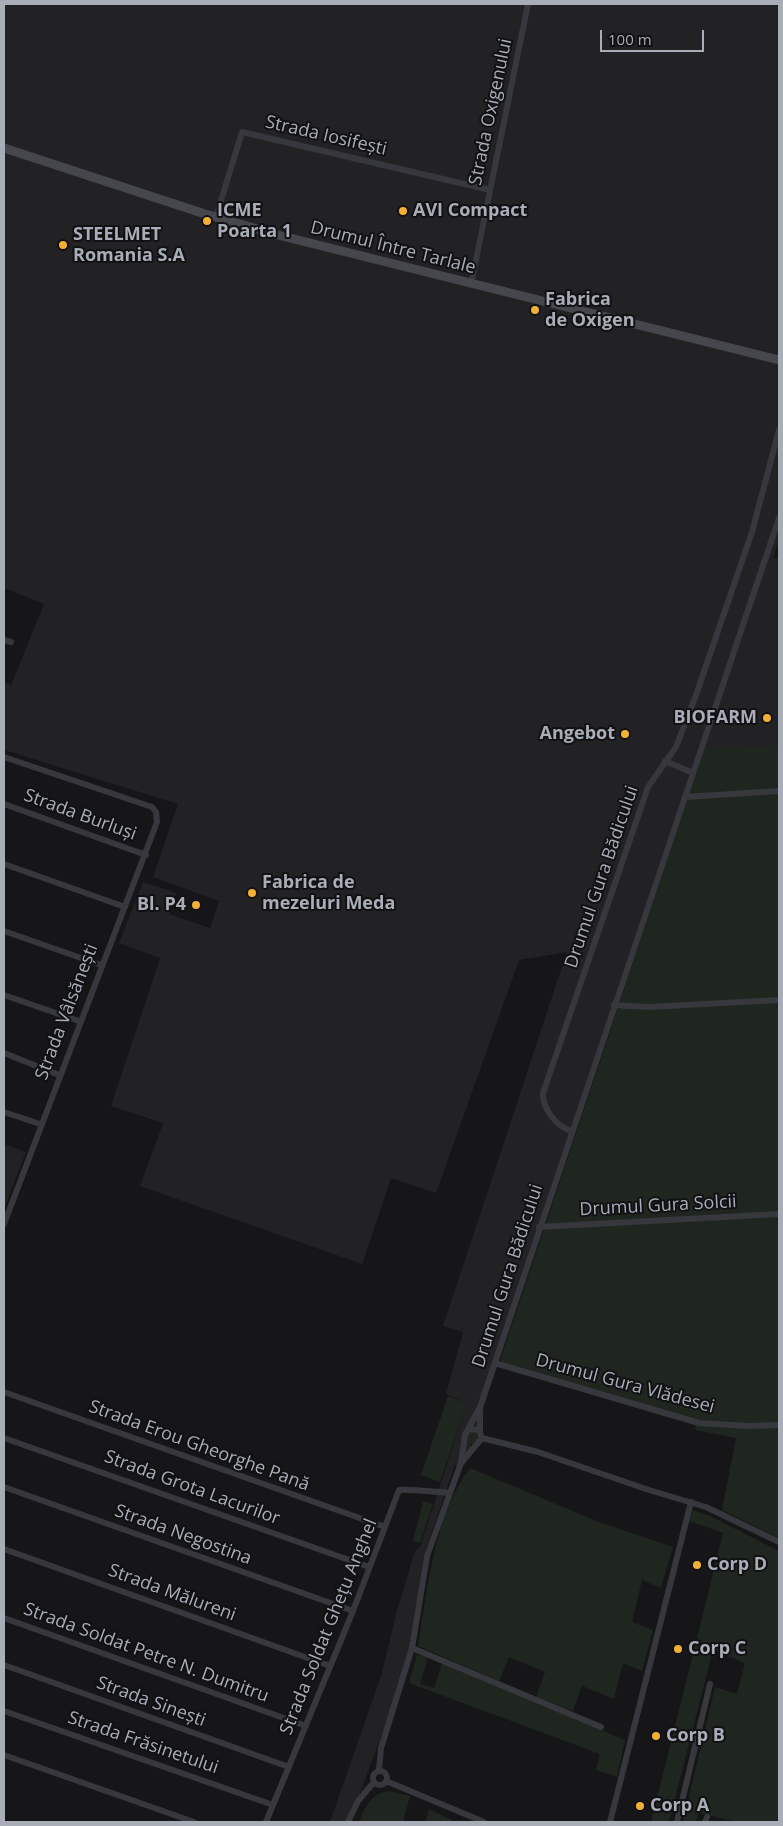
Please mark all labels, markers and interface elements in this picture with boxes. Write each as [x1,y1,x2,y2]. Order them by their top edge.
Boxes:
scale bar [603,20,707,52]
text: 100 m [608,29,652,49]
street label: Strada Oxigenului [465,37,517,187]
street label: Strada Iosifești [263,112,389,160]
place label: ICME Poarta 1 [217,200,292,242]
place label: AVI Compact [413,200,527,222]
marker: AVI Compact [397,205,409,217]
marker: ICME Poarta 1 [201,215,213,227]
street label: Drumul Între Tarlale [308,217,478,279]
place label: STEELMET Romania S.A [73,224,185,266]
marker: STEELMET Romania S.A [57,239,69,251]
place label: Fabrica de Oxigen [545,289,635,332]
marker: Fabrica de Oxigen [529,304,541,316]
place label: BIOFARM [673,707,757,729]
marker: BIOFARM [761,712,773,724]
place label: Angebot [540,723,615,745]
marker: Angebot [619,728,631,740]
street label: Drumul Gura Bădicului [561,783,643,971]
street label: Strada Burluși [21,785,139,845]
place label: Fabrica de mezeluri Meda [262,872,395,914]
marker: Fabrica de mezeluri Meda [246,887,258,899]
place label: Bl. P4 [137,894,186,916]
marker: Bl. P4 [190,899,202,911]
street label: Strada Vâlsănești [31,941,103,1083]
street label: Drumul Gura Bădicului [468,1182,548,1370]
street label: Drumul Gura Solcii [579,1191,737,1221]
street label: Drumul Gura Vlădesei [533,1350,717,1418]
street label: Strada Erou Gheorghe Pană [86,1396,312,1496]
street label: Strada Grota Lacurilor [101,1446,283,1530]
street label: Strada Negostina [112,1500,254,1570]
street label: Strada Soldat Ghețu Anghel [276,1516,382,1738]
place label: Corp D [707,1554,767,1576]
marker: Corp D [691,1559,703,1571]
street label: Strada Mălureni [105,1560,239,1626]
street label: Strada Soldat Petre N. Dumitru [20,1599,272,1707]
place label: Corp C [688,1638,746,1660]
marker: Corp C [672,1643,684,1655]
street label: Strada Sinești [94,1672,208,1732]
street label: Strada Frăsinetului [65,1707,221,1779]
place label: Corp B [666,1725,725,1747]
marker: Corp B [650,1730,662,1742]
place label: Corp A [650,1795,709,1817]
marker: Corp A [634,1800,646,1812]

